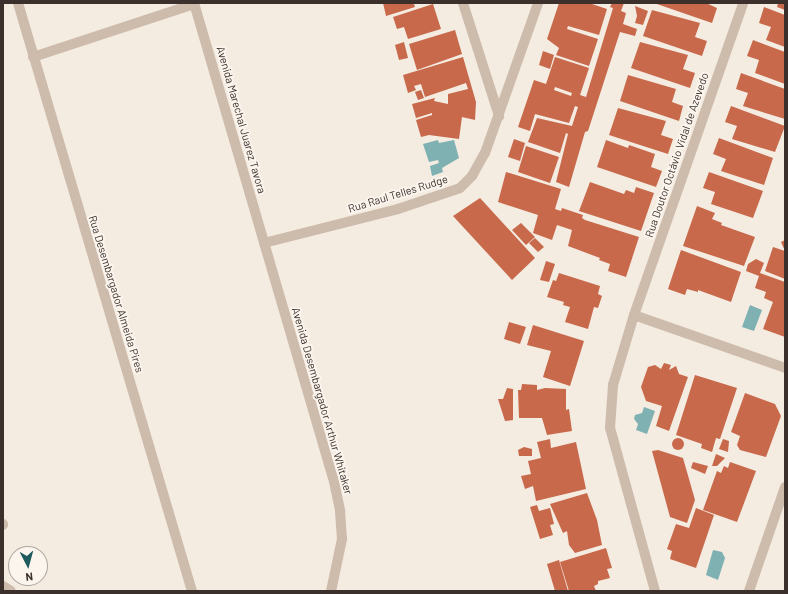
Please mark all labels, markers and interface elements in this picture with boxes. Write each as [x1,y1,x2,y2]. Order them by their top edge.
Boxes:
street label: Avenida Marechal Juarez Tavora [214,45,268,195]
street label: Rua Doutor Octávio Vidal de Azevedo [643,71,711,239]
street label: Rua Raul Telles Rudge [347,173,449,215]
street label: Rua Desembargador Almeida Pires [86,214,146,374]
street label: Avenida Desembargador Arthur Whitaker [289,306,355,496]
north arrow [8,546,48,586]
text: N [25,571,34,584]

